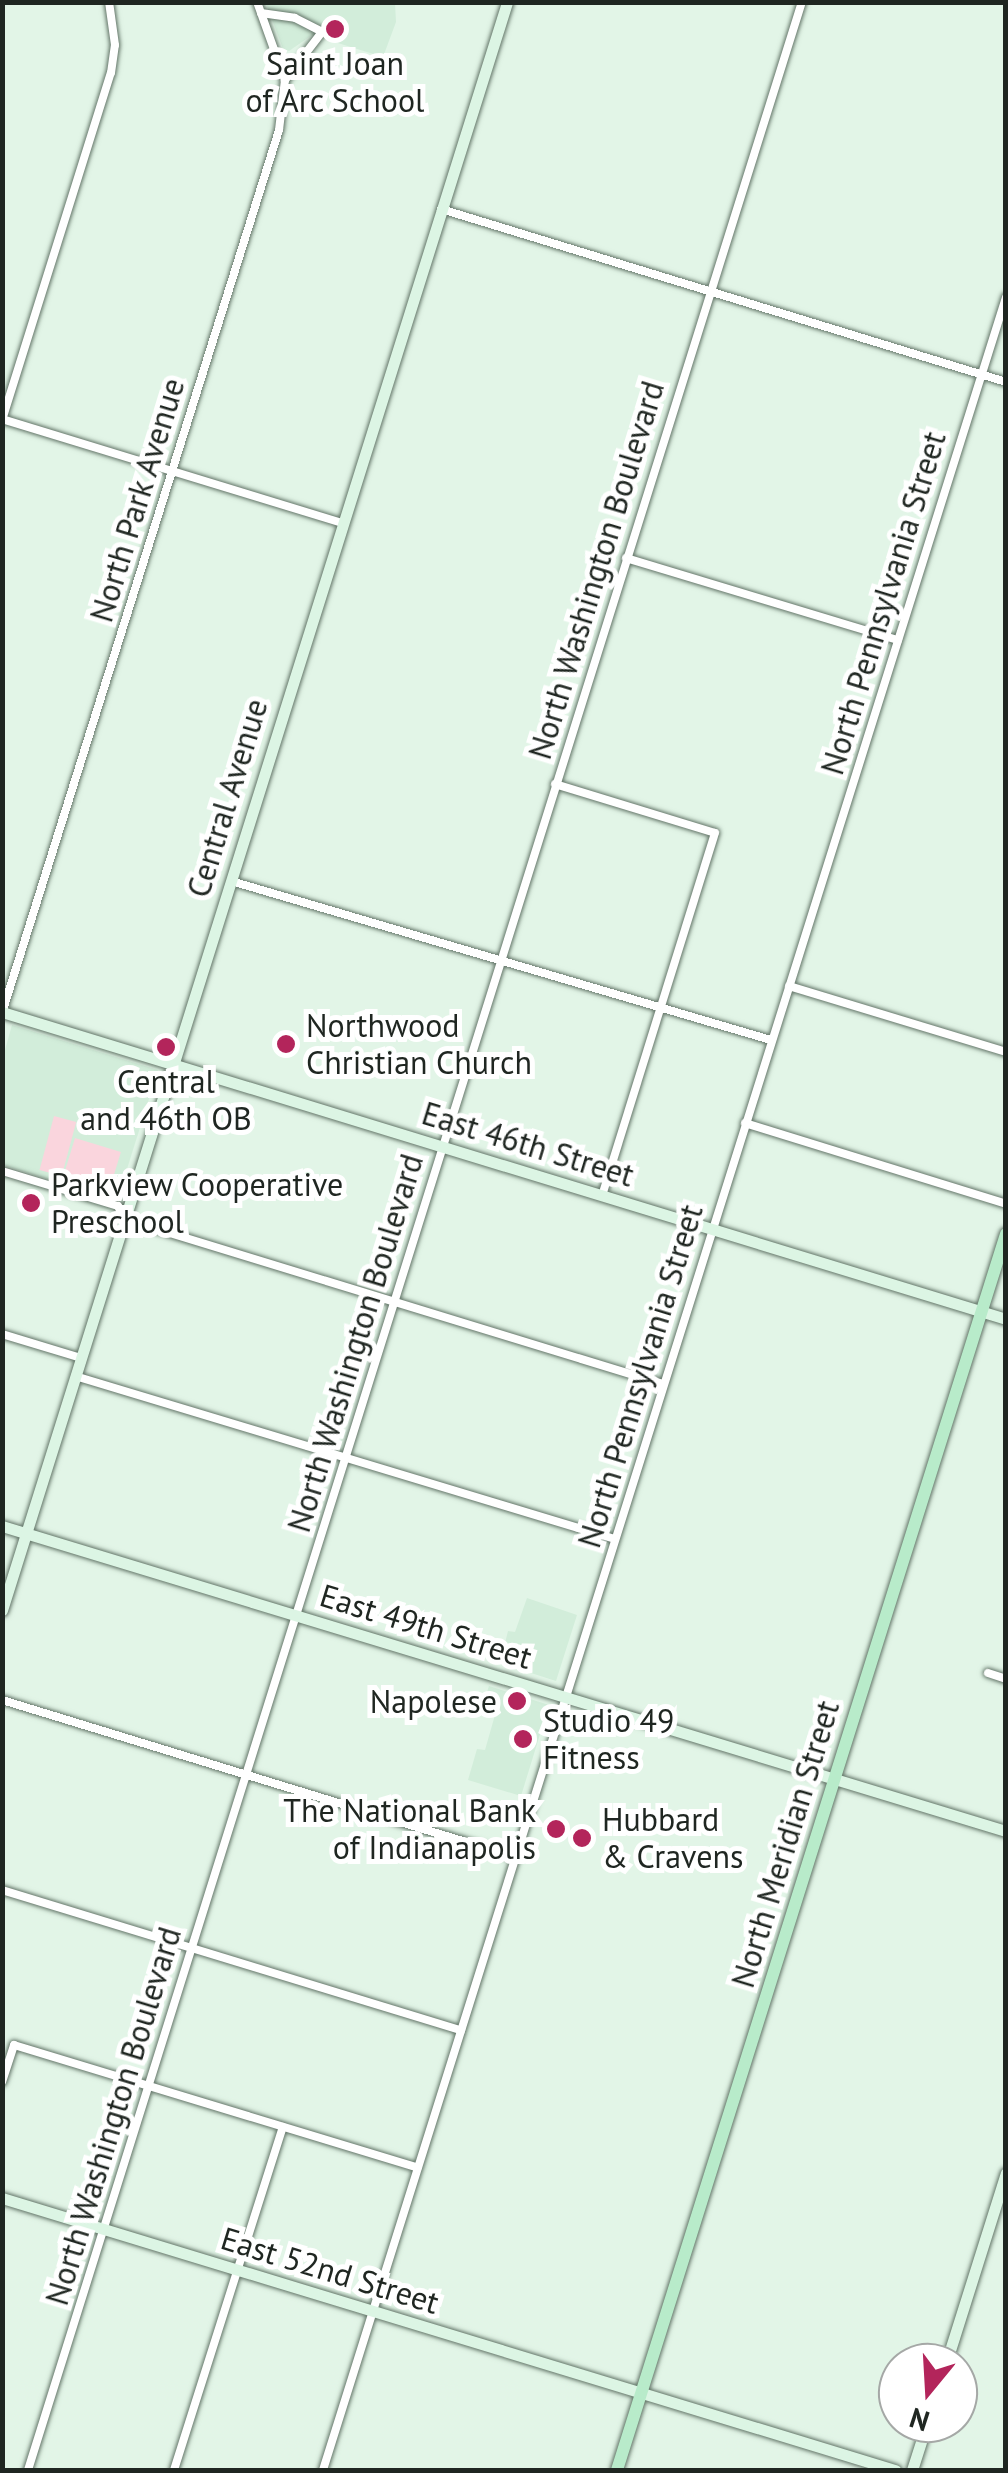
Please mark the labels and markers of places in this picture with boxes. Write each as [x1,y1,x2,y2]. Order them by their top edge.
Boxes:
marker: Saint Joan of Arc School [324,18,346,40]
place label: Saint Joan of Arc School [245,45,425,120]
place label: Northwood Christian Church [306,1007,532,1082]
marker: Northwood Christian Church [275,1033,297,1055]
marker: Central and 46th OB [155,1036,177,1058]
place label: Central and 46th OB [80,1063,252,1138]
place label: Parkview Cooperative Preschool [51,1166,344,1241]
marker: Parkview Cooperative Preschool [20,1192,42,1214]
place label: Napolese [370,1682,497,1720]
marker: Napolese [506,1690,528,1712]
place label: Studio 49 Fitness [543,1702,674,1777]
marker: Studio 49 Fitness [512,1728,534,1750]
place label: The National Bank of Indianapolis [283,1792,536,1867]
place label: Hubbard & Cravens [602,1801,743,1876]
marker: The National Bank of Indianapolis [545,1818,567,1840]
marker: Hubbard & Cravens [571,1827,593,1849]

